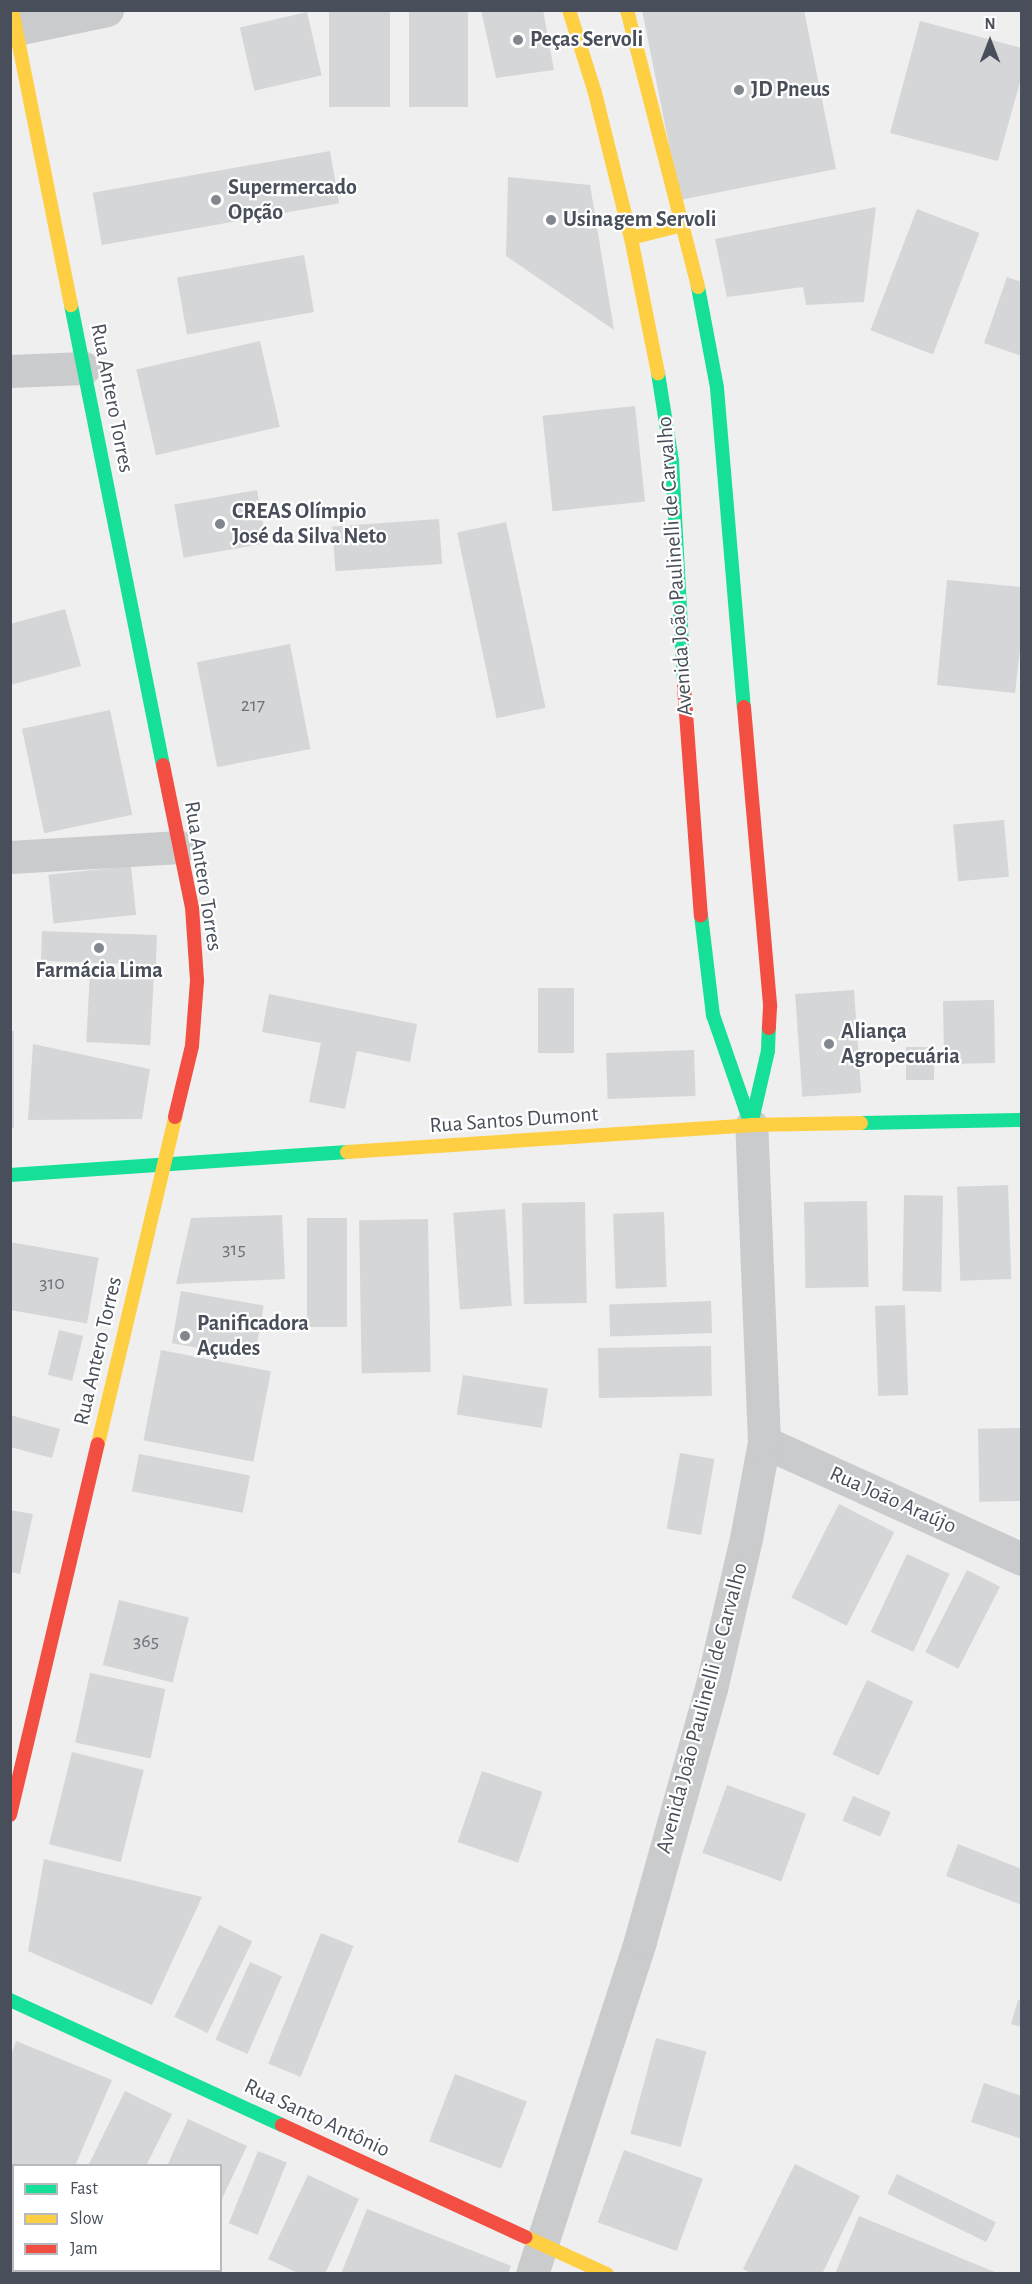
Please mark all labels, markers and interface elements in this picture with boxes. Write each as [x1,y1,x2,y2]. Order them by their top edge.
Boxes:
north arrow [960,12,1020,72]
text: N [984,16,996,32]
place label: Peças Servoli [530,27,643,53]
marker: Peças Servoli [511,33,525,47]
place label: JD Pneus [751,77,830,103]
marker: JD Pneus [732,83,746,97]
place label: Supermercado Opção [228,174,357,226]
marker: Supermercado Opção [209,193,223,207]
place label: Usinagem Servoli [563,207,717,233]
marker: Usinagem Servoli [544,213,558,227]
street label: Rua Antero Torres [85,321,139,475]
street label: Avenida João Paulinelli de Carvalho [651,415,699,717]
place label: CREAS Olímpio José da Silva Neto [232,498,387,550]
marker: CREAS Olímpio José da Silva Neto [213,517,227,531]
house number: 217 [241,693,265,717]
street label: Rua Antero Torres [178,799,228,953]
marker: Farmácia Lima [92,941,106,955]
place label: Farmácia Lima [35,958,163,984]
place label: Aliança Agropecuária [841,1018,960,1070]
marker: Aliança Agropecuária [822,1037,836,1051]
street label: Rua Santos Dumont [429,1101,599,1139]
house number: 315 [222,1237,246,1261]
house number: 310 [39,1271,65,1295]
street label: Rua Antero Torres [68,1274,128,1428]
place label: Panificadora Açudes [197,1310,309,1362]
marker: Panificadora Açudes [178,1329,192,1343]
street label: Rua João Araújo [826,1460,960,1540]
street label: Avenida João Paulinelli de Carvalho [650,1560,754,1856]
house number: 365 [133,1629,159,1653]
street label: Rua Santo Antônio [240,2073,394,2163]
legend [12,2164,222,2272]
text: Fast [70,2180,98,2198]
text: Slow [70,2210,103,2228]
text: Jam [70,2240,98,2258]

